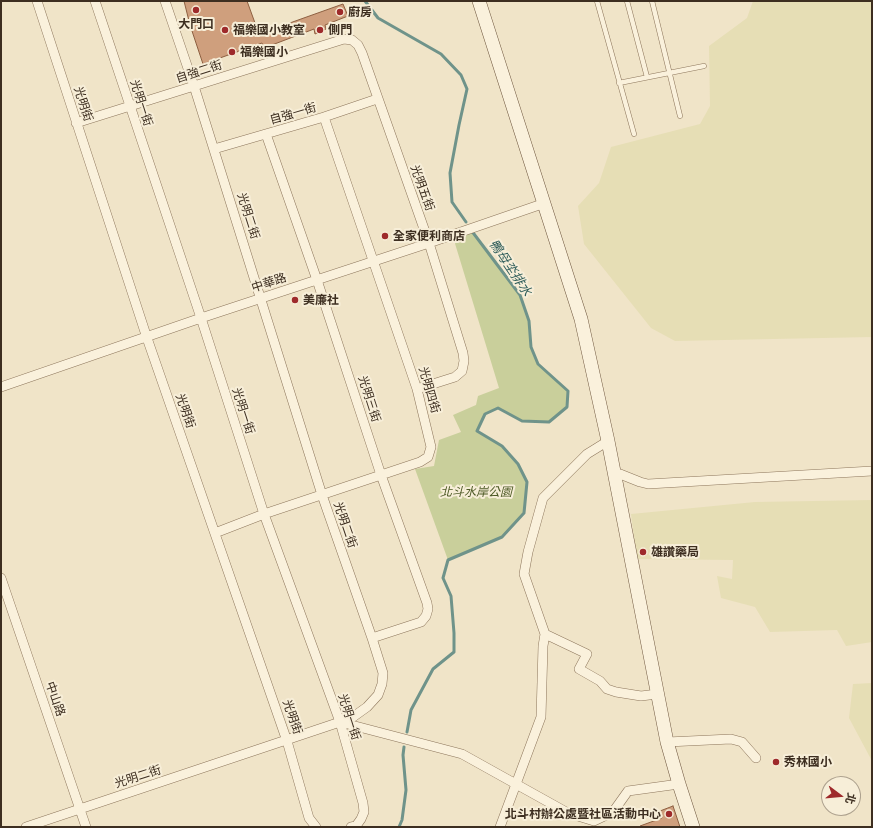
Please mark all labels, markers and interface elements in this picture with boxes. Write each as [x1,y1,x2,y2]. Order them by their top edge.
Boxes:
marker: 大門口 [191,5,201,15]
place label: 廚房 [348,5,372,19]
marker: 廚房 [335,7,345,17]
place label: 大門口 [178,17,214,31]
place label: 福樂國小教室 [233,23,305,37]
place label: 側門 [328,23,352,37]
marker: 福樂國小教室 [220,25,230,35]
marker: 側門 [315,25,325,35]
place label: 福樂國小 [240,45,288,59]
marker: 福樂國小 [227,47,237,57]
street label: 自強二街 [174,58,224,86]
street label: 光明一街 [127,78,155,128]
street label: 光明街 [71,85,95,123]
street label: 自強一街 [268,100,318,128]
street label: 光明五街 [407,163,437,213]
street label: 光明二街 [234,191,262,241]
place label: 全家便利商店 [393,229,465,243]
marker: 全家便利商店 [380,231,390,241]
water label: 鴨母坔排水 [485,237,535,299]
street label: 中華路 [250,271,288,295]
place label: 美廉社 [303,293,339,307]
marker: 美廉社 [290,295,300,305]
street label: 光明四街 [415,365,443,415]
street label: 光明三街 [355,374,383,424]
street label: 光明一街 [229,386,257,436]
street label: 光明街 [172,392,198,430]
park label: 北斗水岸公園 [440,485,512,499]
street label: 光明二街 [330,500,360,550]
place label: 雄讚藥局 [651,545,699,559]
marker: 雄讚藥局 [638,547,648,557]
street label: 中山路 [42,680,68,718]
street label: 光明一街 [335,692,363,742]
street label: 光明街 [279,698,305,736]
place label: 秀林國小 [784,755,832,769]
marker: 秀林國小 [771,757,781,767]
street label: 光明二街 [113,763,163,791]
north arrow [821,776,861,816]
text: 北 [842,792,861,807]
place label: 北斗村辦公處暨社區活動中心 [505,807,661,821]
marker: 北斗村辦公處暨社區活動中心 [664,809,674,819]

